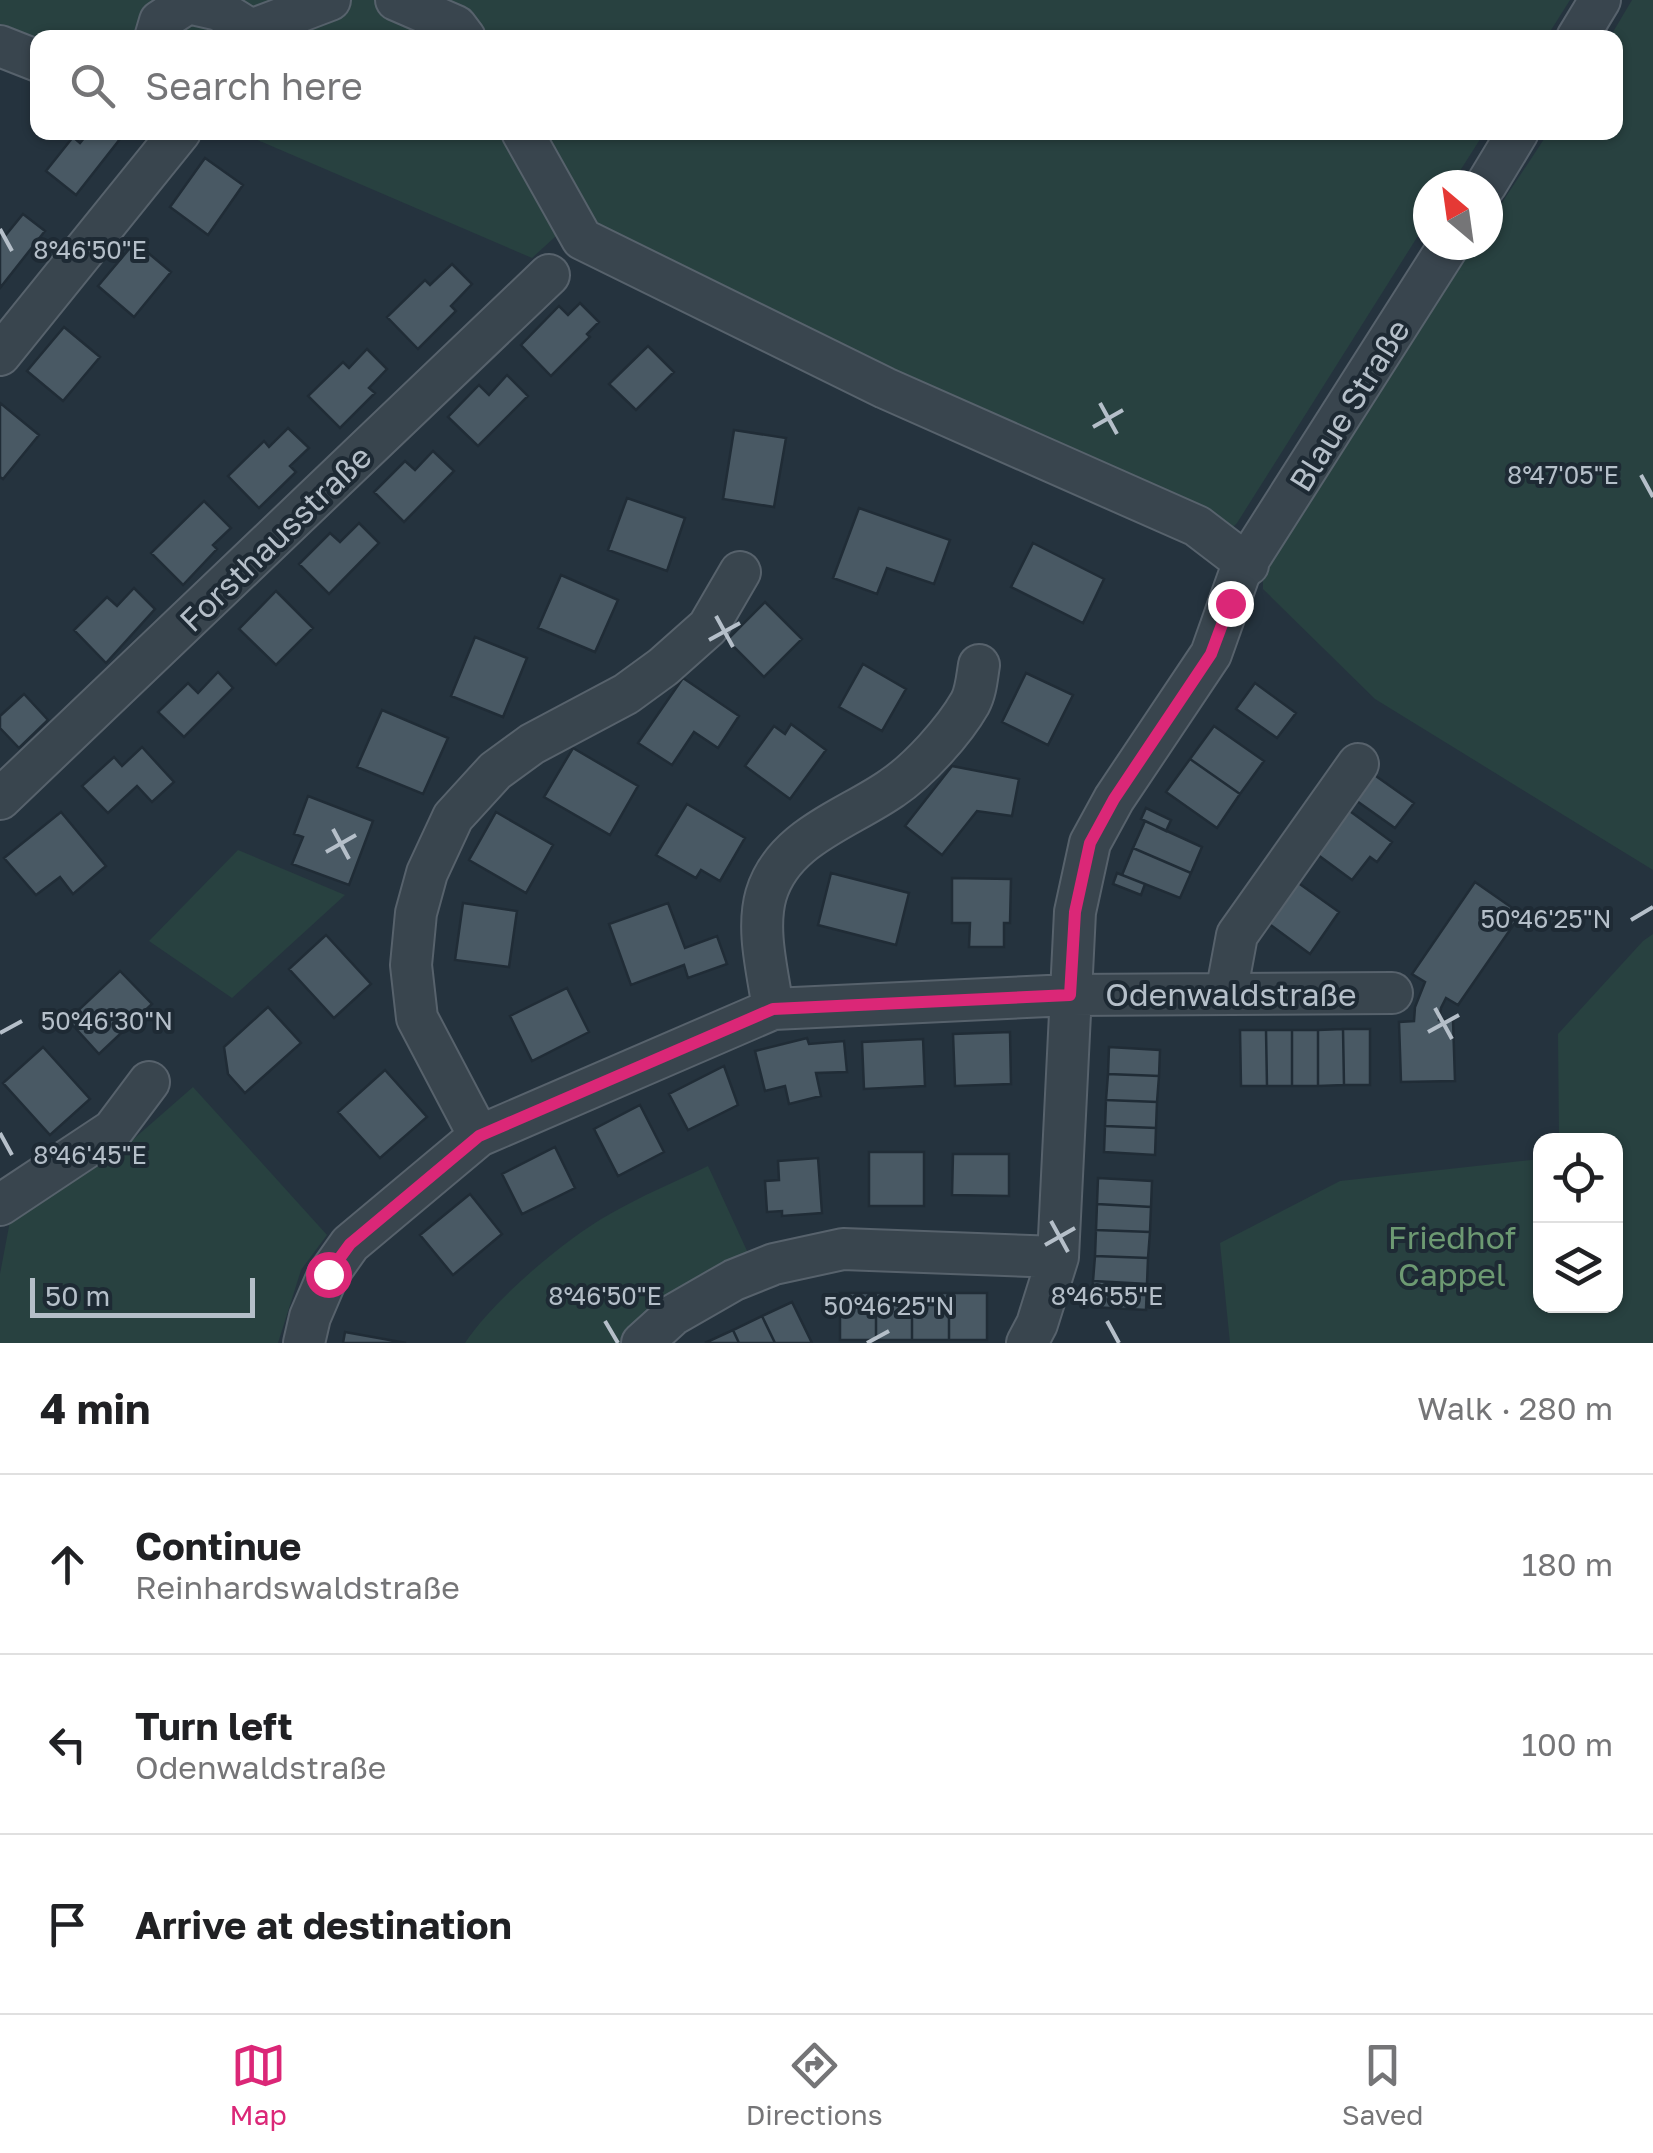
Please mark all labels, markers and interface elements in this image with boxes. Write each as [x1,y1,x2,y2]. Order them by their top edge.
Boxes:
search box [30,30,1623,140]
icon: search [65,58,120,113]
text: Search here [145,63,363,108]
north arrow [1413,170,1503,260]
text: 8°46'50"E [33,234,147,265]
street label: Blaue Straße [1281,312,1417,498]
street label: Forsthausstraße [171,437,379,639]
text: 8°47'05"E [1507,459,1619,490]
route end [1208,581,1254,627]
text: 50°46'25"N [1480,903,1612,934]
street label: Odenwaldstraße [1105,975,1357,1013]
text: 50°46'30"N [41,1005,173,1036]
map controls [1533,1133,1623,1313]
button: locate [1533,1133,1623,1223]
text: 8°46'45"E [33,1139,147,1170]
park label: Friedhof Cappel [1388,1218,1517,1293]
button: layers [1533,1223,1623,1313]
route start [306,1252,352,1298]
scale bar [30,1273,255,1318]
text: 50 m [45,1279,110,1312]
text: 8°46'50"E [548,1280,662,1311]
text: 8°46'55"E [1051,1280,1163,1311]
text: 50°46'25"N [823,1290,955,1321]
text: 4 min [40,1383,150,1433]
text: Walk · 280 m [1417,1389,1613,1427]
text: Continue [135,1523,301,1568]
icon: ahead [40,1537,95,1592]
text: 180 m [1522,1545,1613,1583]
text: Reinhardswaldstraße [135,1568,460,1606]
text: Turn left [135,1703,293,1748]
icon: left [40,1717,95,1772]
text: 100 m [1521,1725,1613,1763]
text: Odenwaldstraße [135,1748,386,1786]
icon: arrive [40,1897,95,1952]
text: Arrive at destination [135,1902,512,1947]
tab: Map [230,2038,287,2131]
tab: Directions [746,2038,883,2131]
tab: Saved [1342,2038,1423,2131]

